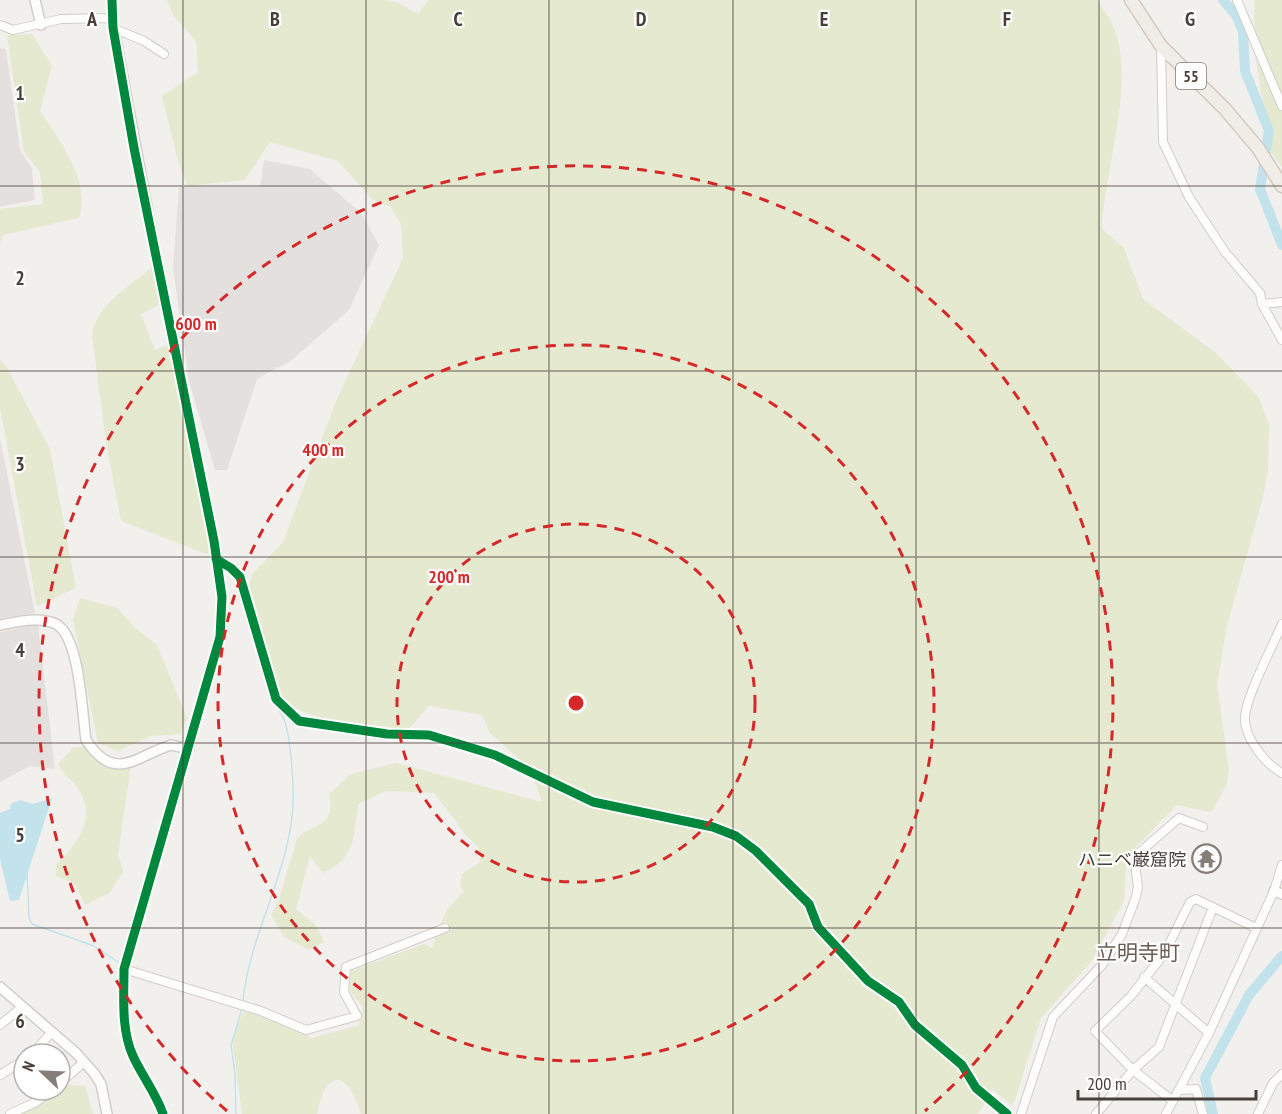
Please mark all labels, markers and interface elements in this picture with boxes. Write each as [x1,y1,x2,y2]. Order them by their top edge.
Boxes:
text: A [86,6,98,32]
text: B [270,6,280,32]
text: C [453,6,463,32]
text: D [636,6,647,32]
text: E [820,6,828,32]
text: F [1003,6,1011,32]
text: G [1185,6,1195,32]
road number: 55 [1176,63,1206,89]
text: 1 [15,80,25,106]
text: 2 [15,265,25,291]
text: 600 m [175,312,217,335]
text: 400 m [302,438,344,461]
text: 3 [15,451,25,477]
text: 200 m [428,565,470,588]
text: 4 [15,637,25,663]
centre of rings [566,693,586,713]
text: 5 [15,822,25,848]
temple icon: ハニベ巌窟院 [1191,843,1223,875]
place label: ハニベ巌窟院 [1078,848,1186,871]
district label: 立明寺町 [1096,939,1180,966]
text: 6 [15,1008,25,1034]
north arrow [12,1042,72,1102]
text: N [17,1058,39,1074]
scale bar [1078,1063,1256,1101]
text: 200 m [1087,1072,1127,1095]

